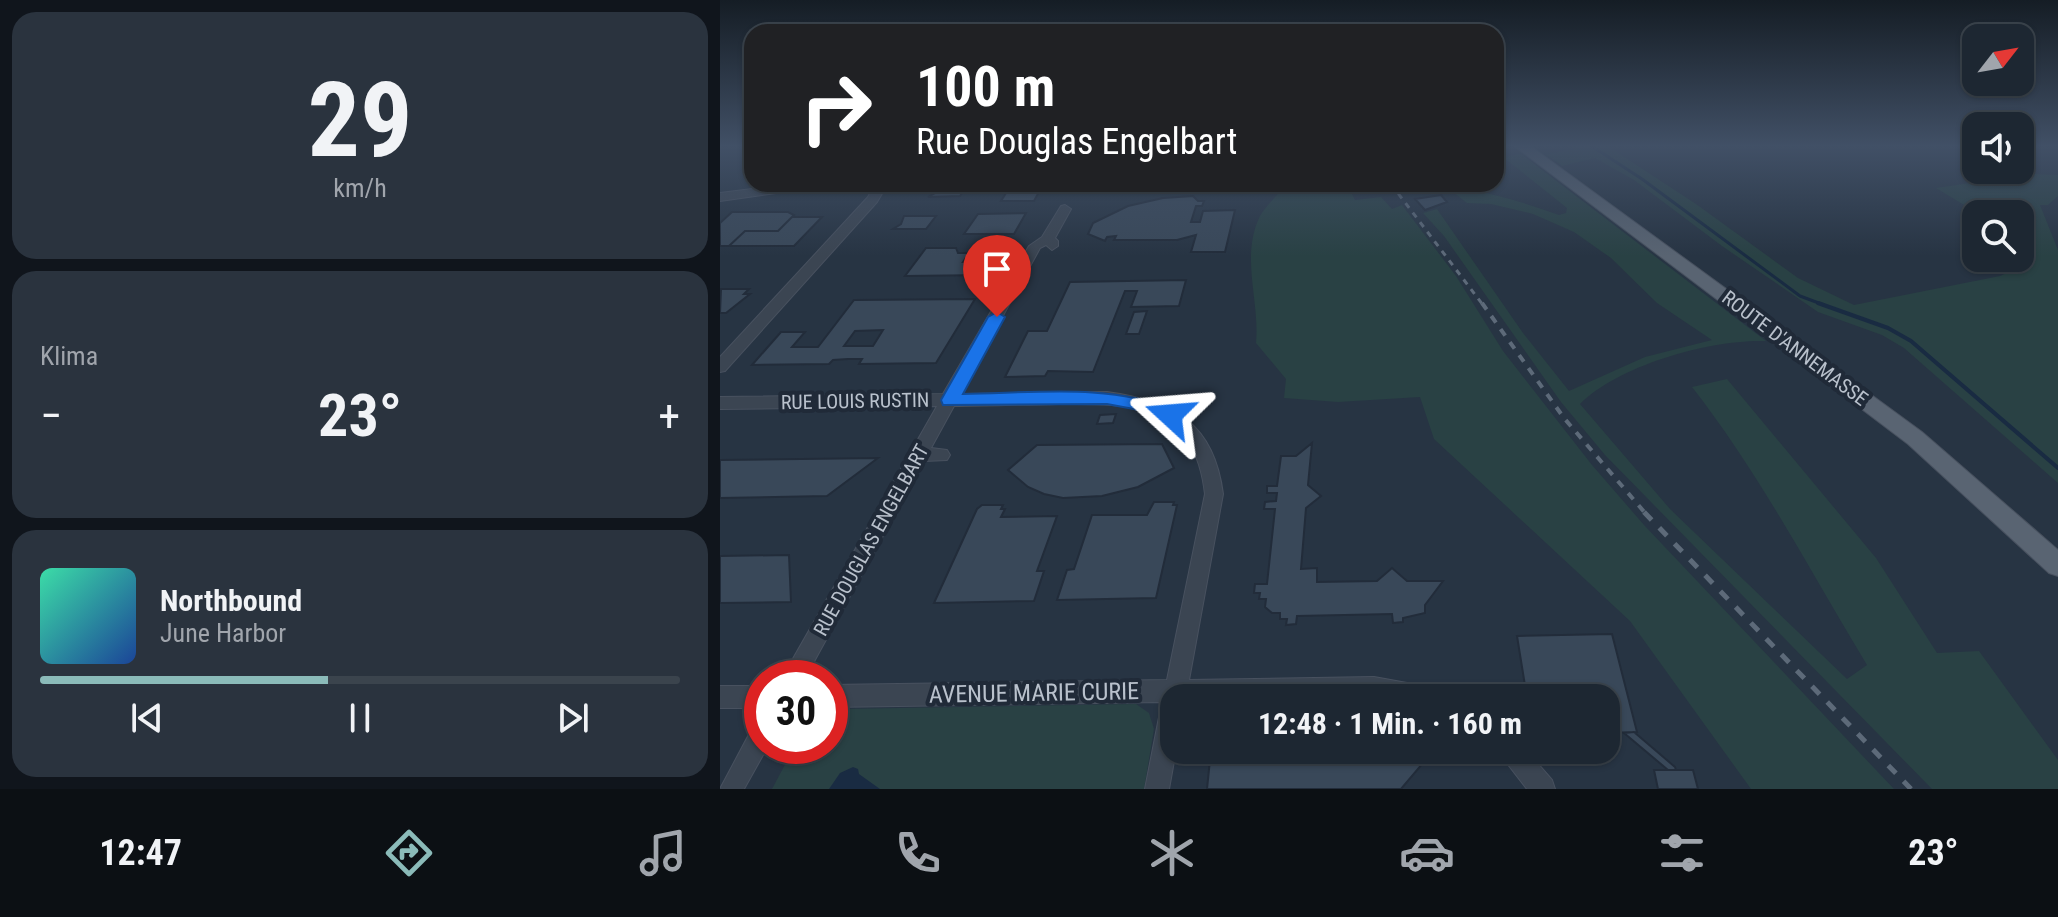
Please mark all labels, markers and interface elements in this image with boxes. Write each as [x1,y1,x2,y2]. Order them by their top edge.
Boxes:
north arrow [1962,24,2034,96]
map controls [1962,24,2034,272]
text: 100 m [916,54,1055,120]
icon: right [784,56,888,160]
text: 29 [307,60,413,181]
button: sound [1962,112,2034,184]
text: Rue Douglas Engelbart [916,121,1237,163]
text: km/h [333,173,387,203]
button: search [1962,200,2034,272]
pin [963,235,1031,317]
icon: arrive [975,247,1019,291]
street label: ROUTE D'ANNEMASSE [1717,285,1873,411]
text: Klima [40,341,98,371]
position arrow [1128,373,1212,457]
text: 23° [318,380,402,451]
street label: RUE LOUIS RUSTIN [781,388,929,414]
text: − [40,390,62,442]
text: + [658,390,680,442]
street label: RUE DOUGLAS ENGELBART [808,440,934,640]
text: Northbound [160,583,302,618]
text: June Harbor [160,618,286,648]
speed limit sign: 30 [744,660,848,764]
street label: AVENUE MARIE CURIE [929,677,1139,709]
icon: previous [125,696,169,740]
icon: pause [338,696,382,740]
icon: next [551,696,595,740]
text: 12:48 · 1 Min. · 160 m [1258,706,1522,741]
icon: directions [381,825,437,881]
icon: music [635,825,691,881]
icon: phone [890,825,946,881]
icon: climate [1144,825,1200,881]
icon: car [1399,825,1455,881]
icon: filters [1654,825,1710,881]
text: 12:47 [99,832,182,874]
text: 23° [1908,832,1959,874]

